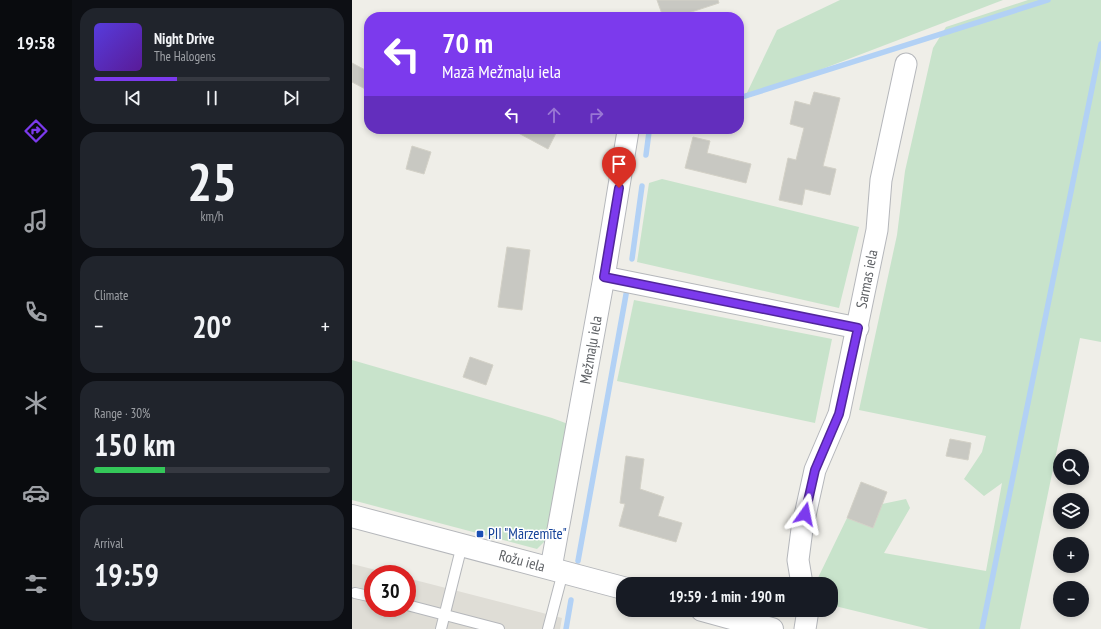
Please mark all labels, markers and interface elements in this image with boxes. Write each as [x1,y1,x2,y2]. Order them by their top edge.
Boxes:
text: 70 m [442,24,493,61]
icon: left [376,28,428,80]
text: Night Drive [154,29,214,48]
text: 19:58 [17,31,55,54]
text: The Halogens [154,48,216,65]
text: Mazā Mežmaļu iela [442,60,561,83]
icon: previous [122,87,144,109]
icon: pause [201,87,223,109]
icon: next [280,87,302,109]
icon: left [501,104,523,126]
icon: ahead [543,104,565,126]
icon: right [585,104,607,126]
icon: directions [22,117,50,145]
pin [602,147,636,188]
text: 25 [187,148,237,215]
icon: arrive [608,153,630,175]
icon: music [22,207,50,235]
text: km/h [200,208,224,225]
street label: Sarmas iela [852,248,882,310]
text: Climate [94,287,128,304]
icon: phone [22,298,50,326]
text: 20° [192,307,232,346]
text: − [94,312,103,340]
text: + [321,312,330,340]
street label: Mežmaļu iela [575,314,606,386]
icon: climate [22,389,50,417]
text: Range · 30% [94,405,150,422]
text: 150 km [94,425,175,464]
map controls [1053,449,1089,617]
button: search [1053,449,1089,485]
icon: car [22,479,50,507]
position arrow [784,493,826,535]
button: layers [1053,493,1089,529]
place label: PII "Mārzemīte" [488,524,567,543]
marker: PII "Mārzemīte" [475,529,485,539]
text: Arrival [94,535,123,552]
button: + [1053,537,1089,573]
street label: Rožu iela [497,545,547,576]
text: 19:59 [94,555,159,594]
speed limit sign: 30 [364,565,416,617]
icon: filters [22,570,50,598]
button: − [1053,581,1089,617]
text: 19:59 · 1 min · 190 m [669,587,785,606]

